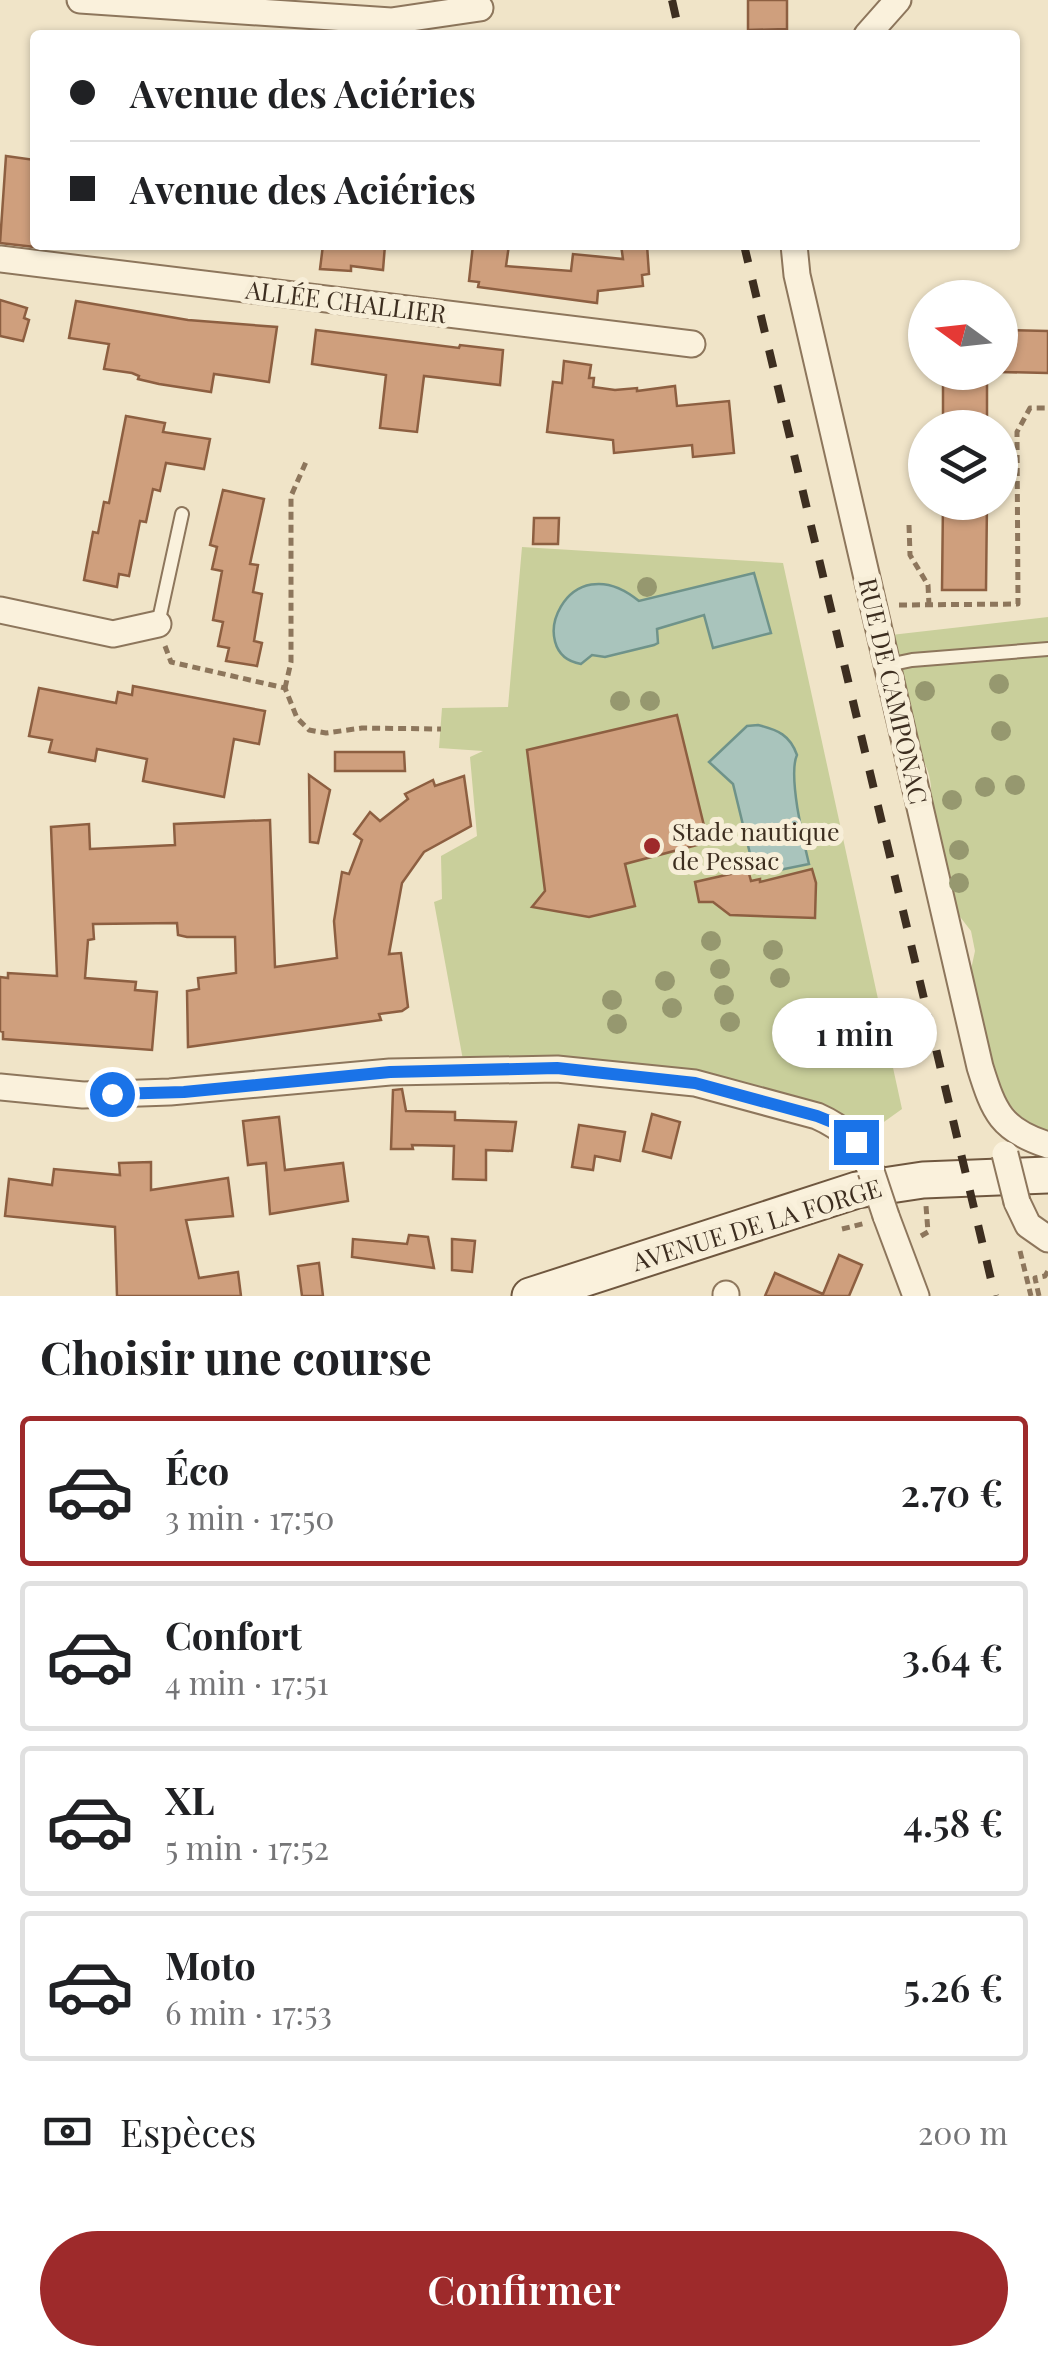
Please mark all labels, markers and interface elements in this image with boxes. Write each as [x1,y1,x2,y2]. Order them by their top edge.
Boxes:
text: Avenue des Aciéries [130,67,476,118]
text: Avenue des Aciéries [130,163,476,214]
street label: ALLÉE CHALLIER [243,272,449,329]
north arrow [908,280,1018,390]
map controls [908,280,1018,520]
button: layers [908,410,1018,520]
street label: RUE DE CAMPONAC [852,574,937,807]
place label: Stade nautique de Pessac [672,814,840,876]
marker: Stade nautique de Pessac [641,835,663,857]
callout: 1 min [774,997,938,1067]
text: 1 min [816,1011,893,1054]
route start [90,1072,135,1117]
route end [834,1120,879,1165]
street label: AVENUE DE LA FORGE [627,1170,885,1277]
text: Choisir une course [40,1326,432,1386]
text: Éco [165,1444,229,1495]
icon: car [45,1446,135,1536]
text: 2.70 € [901,1466,1003,1517]
text: 3 min · 17:50 [165,1495,335,1538]
text: Confort [165,1609,302,1660]
icon: car [45,1611,135,1701]
text: 3.64 € [902,1631,1003,1682]
text: 4 min · 17:51 [165,1660,329,1703]
text: XL [165,1774,214,1825]
icon: car [45,1776,135,1866]
text: 4.58 € [903,1796,1003,1847]
text: 5 min · 17:52 [165,1825,329,1868]
text: Moto [165,1939,256,1990]
icon: car [45,1941,135,2031]
text: 5.26 € [903,1961,1003,2012]
text: 6 min · 17:53 [165,1990,332,2033]
icon: cash [40,2104,95,2159]
text: Espèces [120,2106,256,2157]
text: 200 m [918,2110,1008,2153]
button: Confirmer [40,2231,1008,2346]

